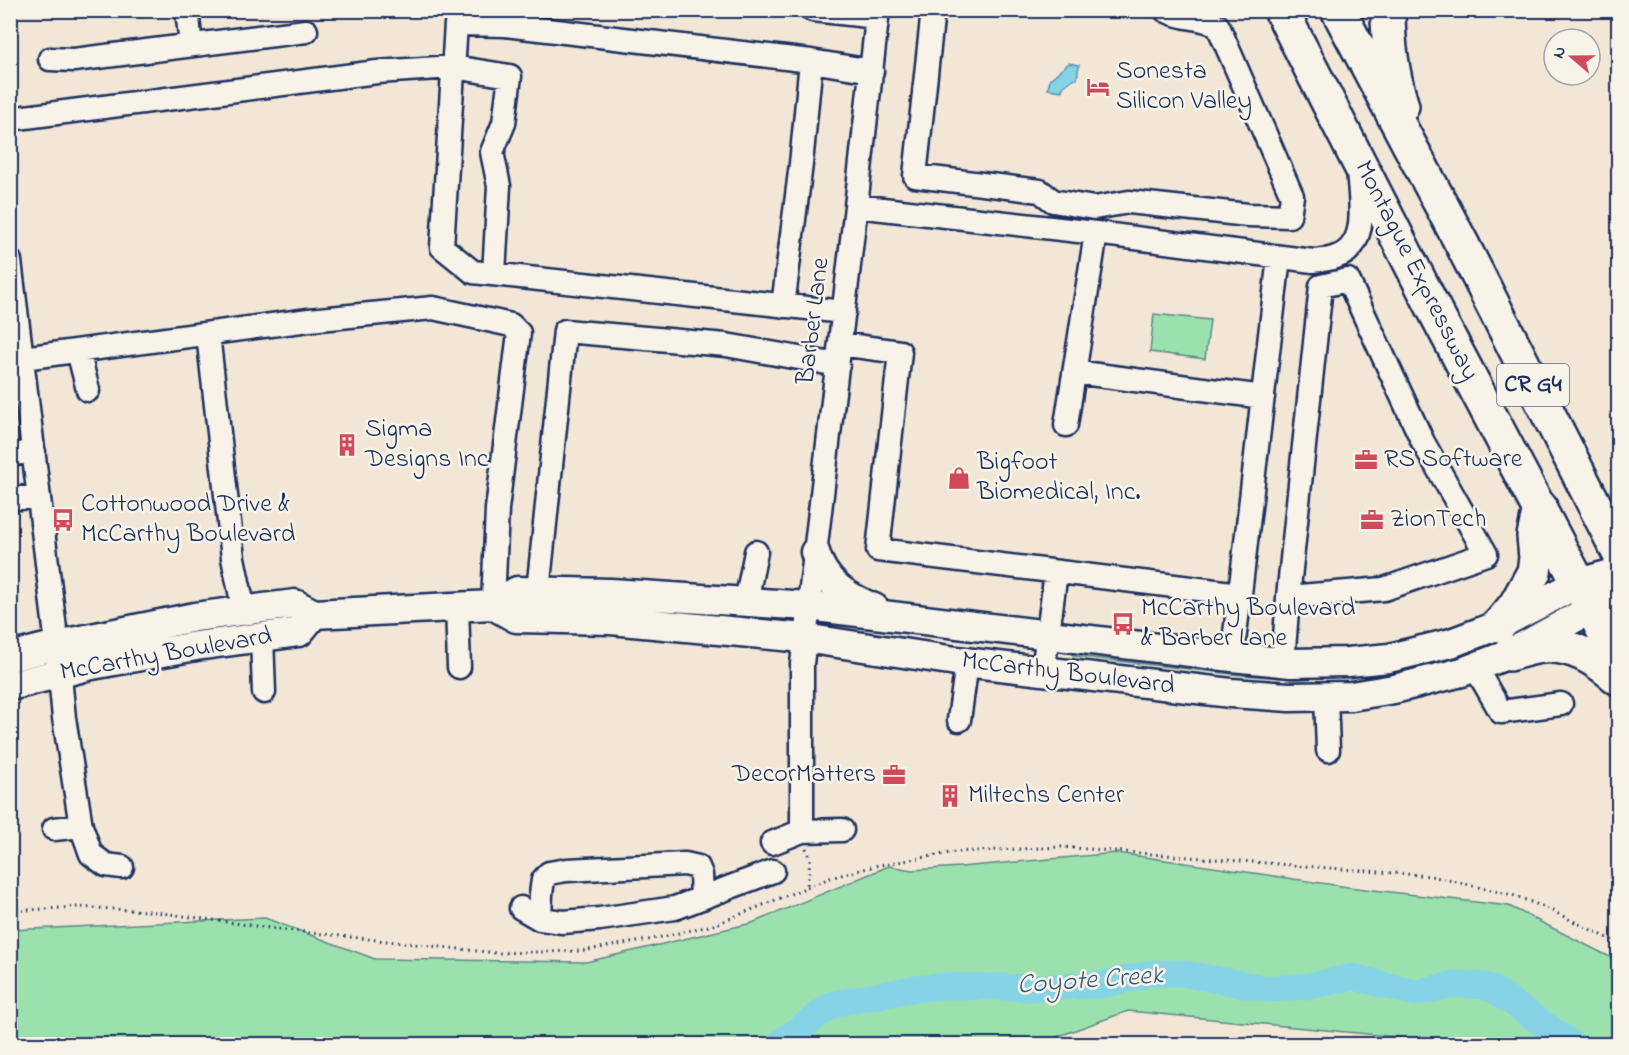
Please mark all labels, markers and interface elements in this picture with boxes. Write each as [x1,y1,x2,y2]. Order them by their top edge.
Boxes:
north arrow [1542,27,1602,87]
text: N [1547,43,1573,62]
place label: Sonesta Silicon Valley [1116,53,1252,121]
hotel icon: Sonesta Silicon Valley [1085,74,1111,100]
street label: Montague Expressway [1344,154,1488,388]
street label: Barber Lane [787,255,841,388]
road number: CR G4 [1497,364,1569,406]
place label: Sigma Designs Inc [364,411,489,479]
building icon: Sigma Designs Inc [334,432,360,458]
place label: RS Software [1384,441,1523,479]
place label: Bigfoot Biomedical, Inc. [976,444,1141,512]
office icon: RS Software [1353,447,1379,473]
shop icon: Bigfoot Biomedical, Inc. [946,465,972,491]
place label: Cottonwood Drive & McCarthy Boulevard [81,486,296,554]
place label: ZionTech [1390,501,1486,539]
bus stop icon: Cottonwood Drive & McCarthy Boulevard [50,507,76,533]
office icon: ZionTech [1359,507,1385,533]
place label: McCarthy Boulevard & Barber Lane [1141,590,1356,658]
bus stop icon: McCarthy Boulevard & Barber Lane [1110,611,1136,637]
street label: McCarthy Boulevard [57,618,275,692]
street label: McCarthy Boulevard [959,642,1177,706]
place label: DecorMatters [731,756,876,794]
office icon: DecorMatters [881,762,907,788]
place label: Miltechs Center [968,777,1125,815]
building icon: Miltechs Center [937,783,963,809]
water label: Coyote Creek [1016,956,1165,1006]

